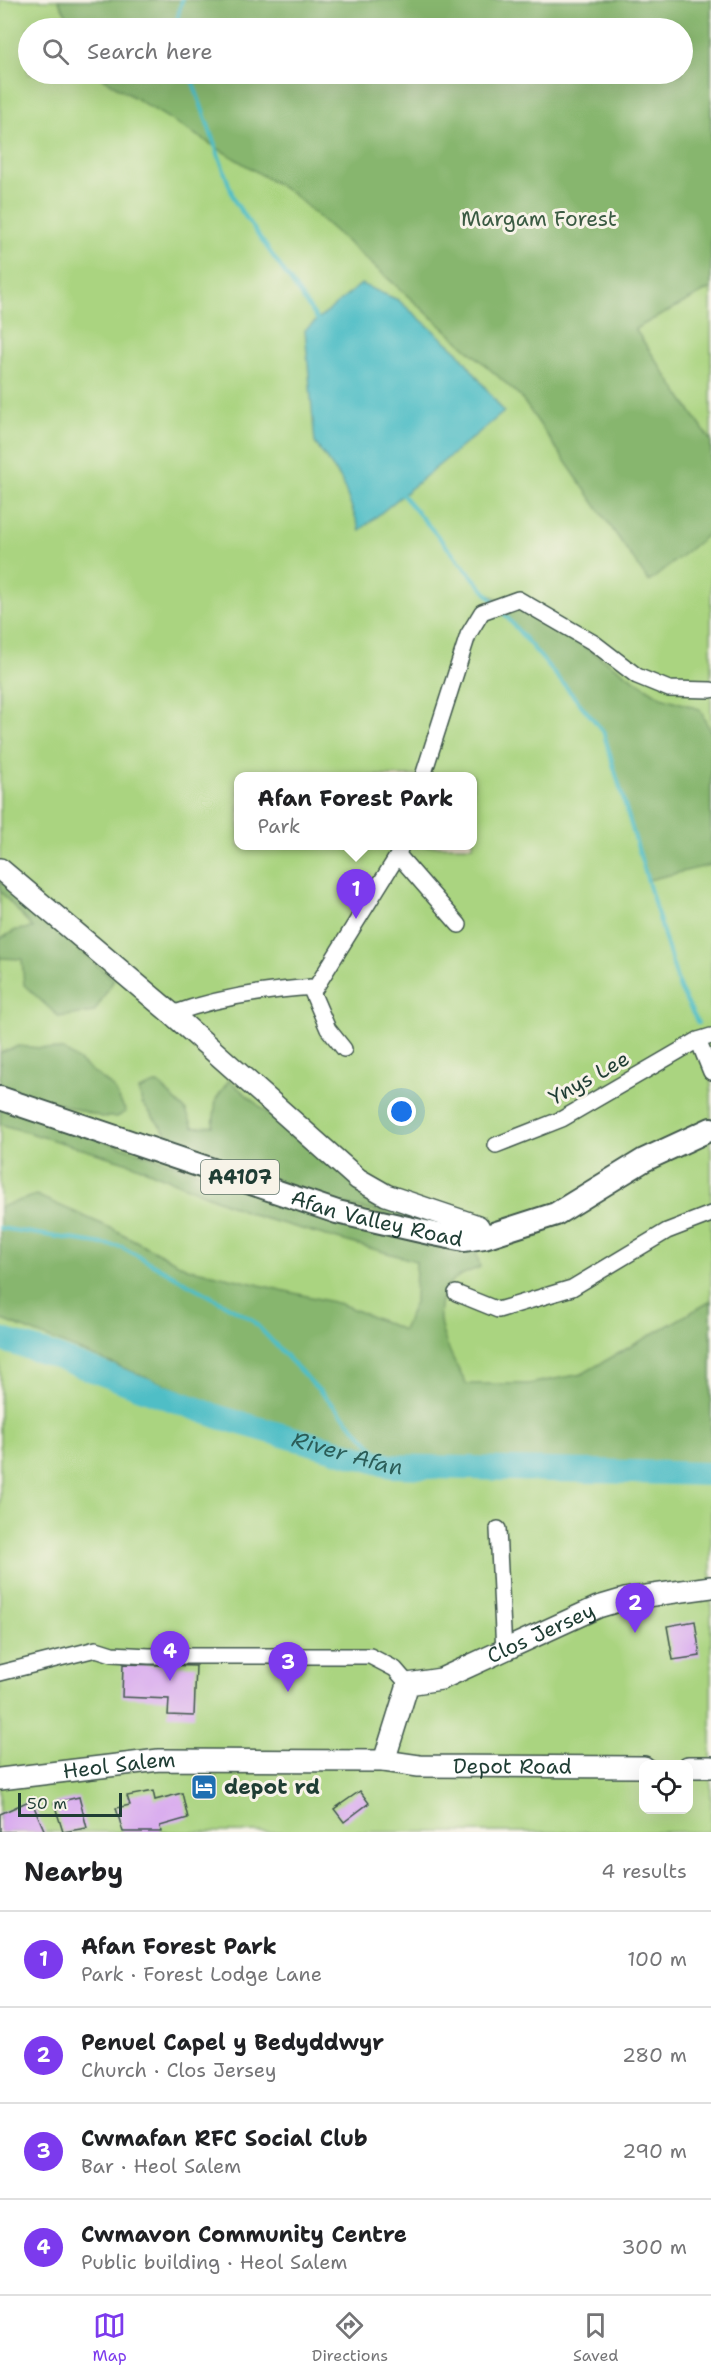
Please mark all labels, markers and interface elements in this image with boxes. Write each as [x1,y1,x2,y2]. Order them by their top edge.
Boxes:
search box [18,18,693,84]
icon: search [39,35,72,68]
text: Search here [87,37,213,66]
park label: Margam Forest [461,205,617,233]
popup [234,772,477,850]
text: Afan Forest Park [258,784,453,813]
text: Park [258,813,300,839]
pin: 1 [336,870,376,919]
street label: Ynys Lee [544,1044,634,1112]
your location [387,1097,416,1126]
road number: A4107 [201,1160,279,1194]
street label: Afan Valley Road [287,1183,465,1253]
water label: River Afan [289,1424,403,1481]
pin: 2 [616,1584,654,1633]
street label: Clos Jersey [483,1596,599,1670]
pin: 4 [150,1632,190,1681]
pin: 3 [268,1642,308,1692]
street label: Heol Salem [61,1746,176,1785]
street label: Depot Road [453,1752,572,1781]
map controls [639,1760,693,1814]
button: locate [639,1760,693,1814]
hotel icon: depot rd [189,1772,219,1802]
place label: depot rd [224,1773,320,1801]
scale bar [18,1790,122,1818]
text: 50 m [27,1793,67,1814]
text: Nearby [24,1854,123,1889]
text: 4 results [601,1858,687,1884]
text: Afan Forest Park [81,1932,277,1961]
text: 1 [39,1946,48,1972]
text: 100 m [627,1946,687,1972]
text: Park · Forest Lodge Lane [81,1961,322,1987]
text: Penuel Capel y Bedyddwyr [81,2028,384,2057]
text: 2 [37,2042,51,2068]
text: 280 m [622,2042,687,2068]
text: Church · Clos Jersey [81,2057,276,2083]
text: Cwmafan RFC Social Club [81,2124,368,2153]
text: 3 [37,2138,51,2164]
text: 290 m [622,2138,687,2164]
text: Bar · Heol Salem [81,2153,241,2179]
text: Cwmavon Community Centre [81,2220,407,2249]
text: 4 [37,2234,51,2260]
text: 300 m [621,2234,687,2260]
text: Public building · Heol Salem [81,2249,348,2275]
tab: Map [93,2309,127,2366]
tab: Directions [312,2309,388,2366]
tab: Saved [573,2309,619,2366]

